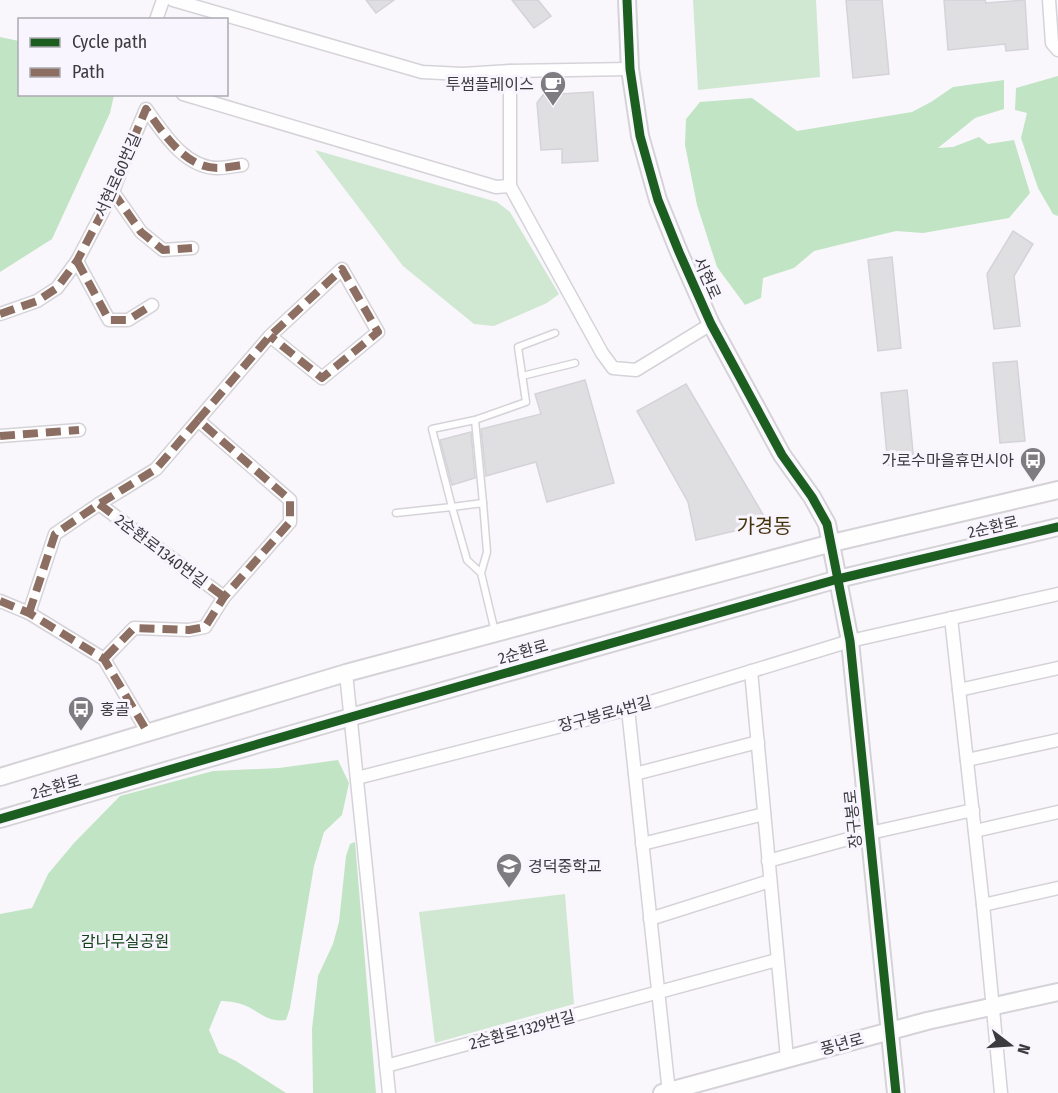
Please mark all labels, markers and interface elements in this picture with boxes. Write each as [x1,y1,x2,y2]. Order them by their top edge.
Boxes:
legend [18,18,228,96]
text: Cycle path [72,31,147,53]
text: Path [72,61,105,83]
cafe icon: 투썸플레이스 [538,69,568,107]
place label: 투썸플레이스 [446,75,534,94]
street label: 서현로60번길 [91,130,145,220]
street label: 서현로 [689,254,725,302]
bus stop icon: 가로수마을휴먼시아 [1018,445,1048,483]
place label: 가로수마을휴먼시아 [882,451,1014,470]
street label: 2순환로1340번길 [111,510,211,592]
street label: 2순환로 [966,512,1020,542]
district label: 가경동 [736,514,792,538]
street label: 2순환로 [496,636,551,668]
street label: 장구봉로4번길 [556,692,654,736]
bus stop icon: 홍골 [66,694,96,732]
place label: 홍골 [100,700,130,719]
street label: 2순환로 [29,771,84,803]
street label: 장구봉로 [840,788,866,849]
school or university icon: 경덕중학교 [494,851,524,889]
place label: 경덕중학교 [528,857,602,876]
park label: 감나무실공원 [81,932,169,951]
street label: 2순환로1329번길 [467,1007,577,1053]
north arrow [980,1015,1040,1075]
street label: 풍년로 [818,1029,866,1059]
text: N [1013,1042,1034,1057]

